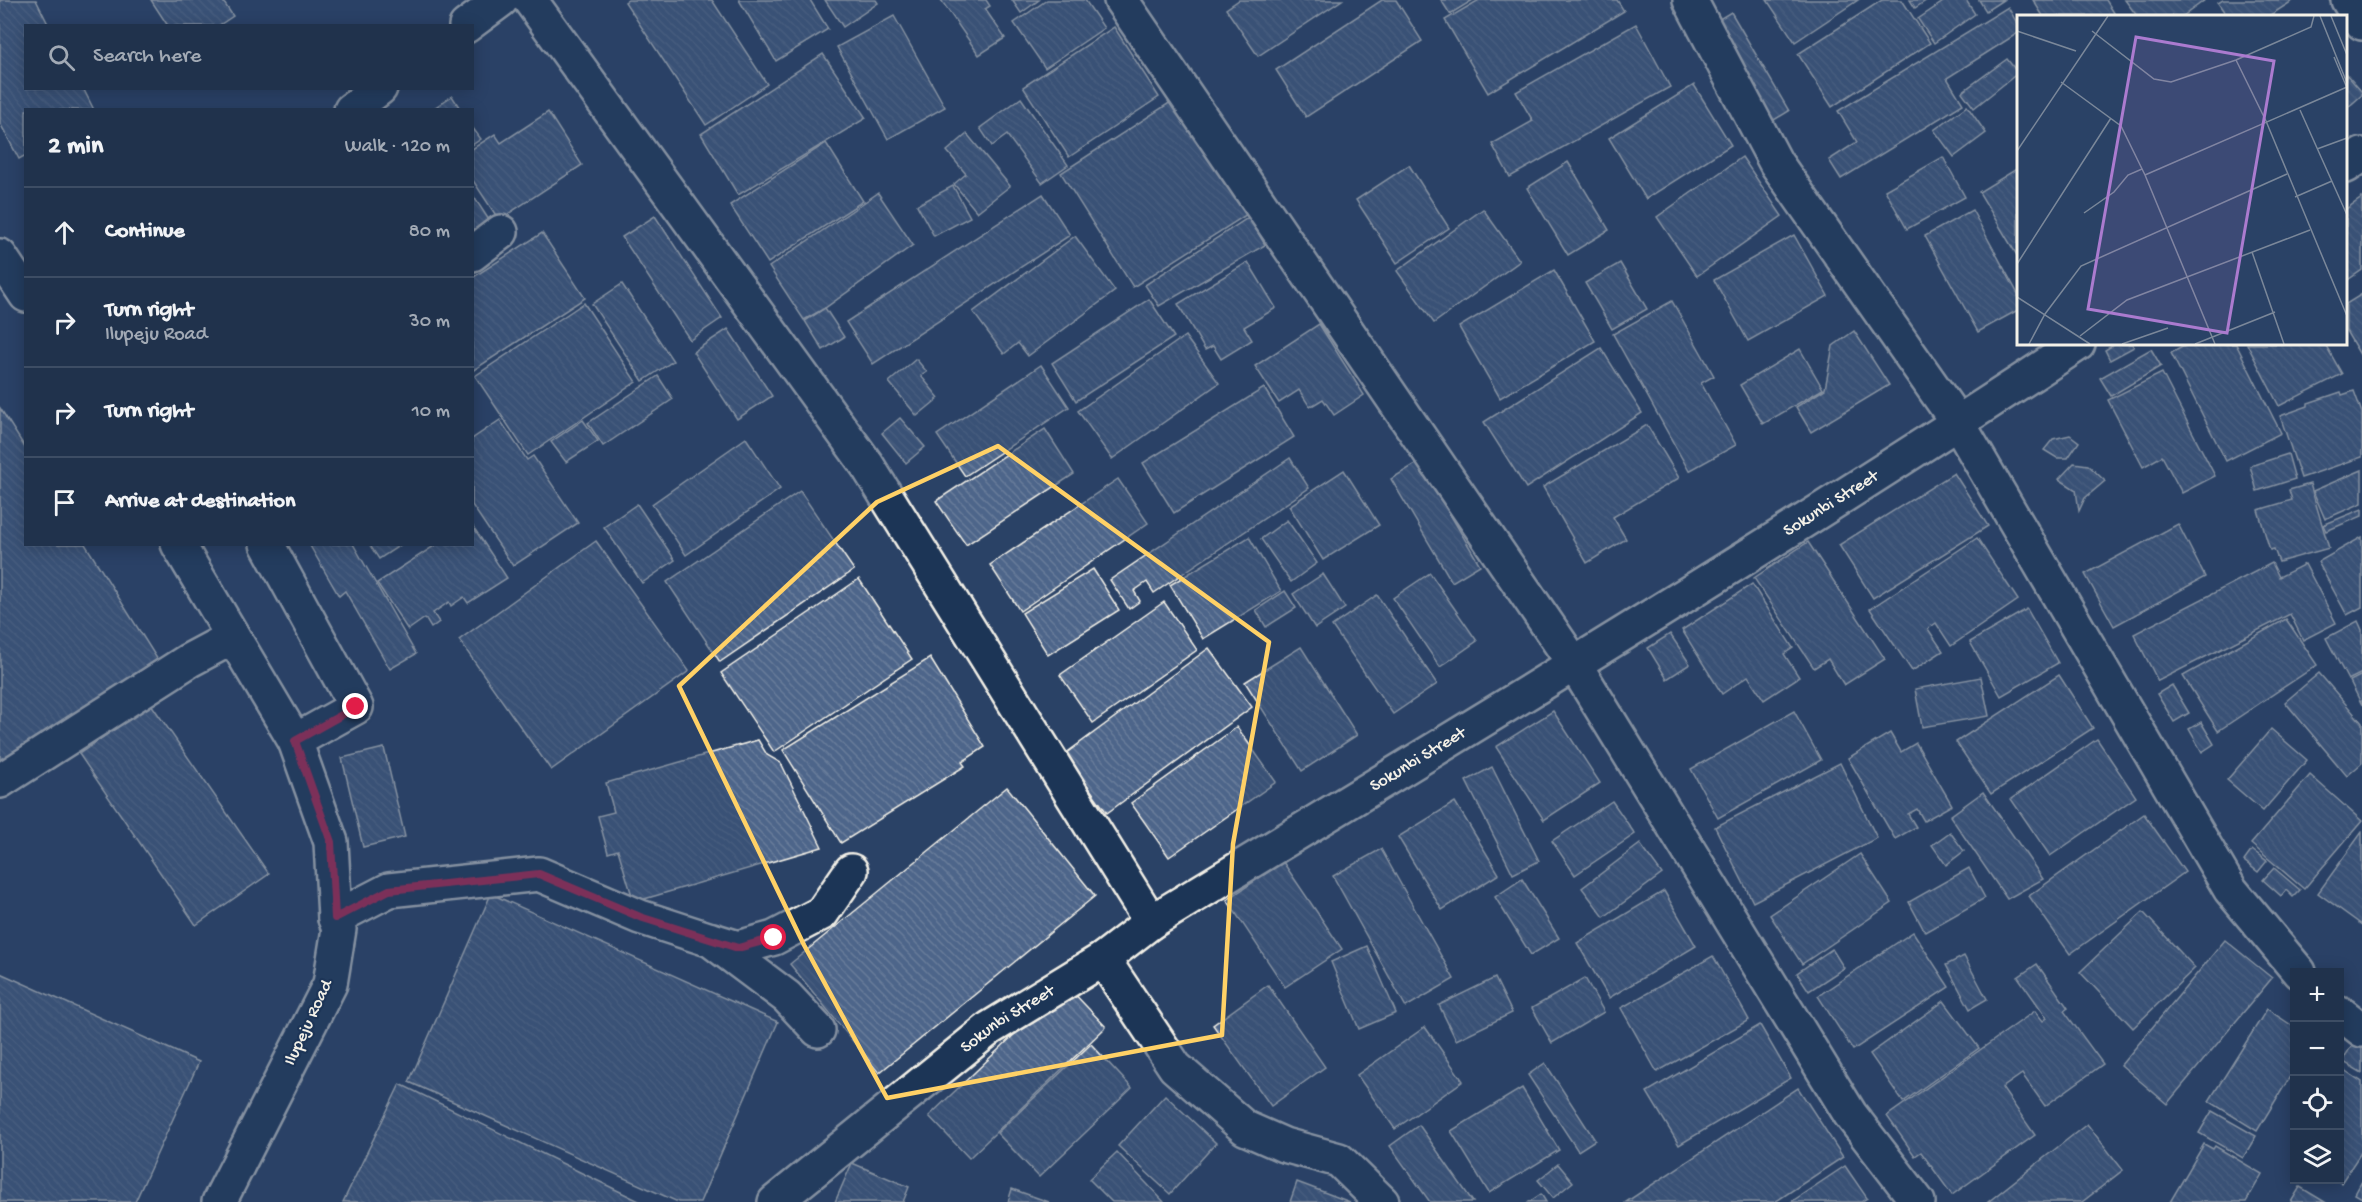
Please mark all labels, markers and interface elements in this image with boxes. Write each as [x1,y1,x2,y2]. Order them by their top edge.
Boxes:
inset map [2017,15,2347,345]
search box [24,24,474,90]
icon: search [45,41,78,74]
text: Search here [93,44,201,70]
text: 2 min [48,132,103,163]
text: Walk · 120 m [345,136,450,159]
icon: ahead [48,216,81,249]
text: Continue [105,219,185,245]
text: 80 m [409,221,450,244]
text: Turn right [105,298,193,324]
icon: right [48,306,81,339]
text: 30 m [409,311,450,334]
text: Ilupeju Road [105,324,207,347]
icon: right [48,396,81,429]
text: Turn right [105,399,193,425]
text: 10 m [412,401,450,424]
street label: Sokunbi Street [1780,465,1884,542]
icon: arrive [48,486,81,519]
text: Arrive at destination [105,489,295,515]
route end [342,693,368,719]
street label: Sokunbi Street [1366,722,1471,797]
route start [760,924,786,950]
map controls [2290,968,2344,1184]
button: + [2290,968,2344,1022]
street label: Ilupeju Road [280,975,339,1069]
street label: Sokunbi Street [956,980,1060,1058]
button: − [2290,1022,2344,1076]
button: locate [2290,1076,2344,1130]
button: layers [2290,1130,2344,1184]

